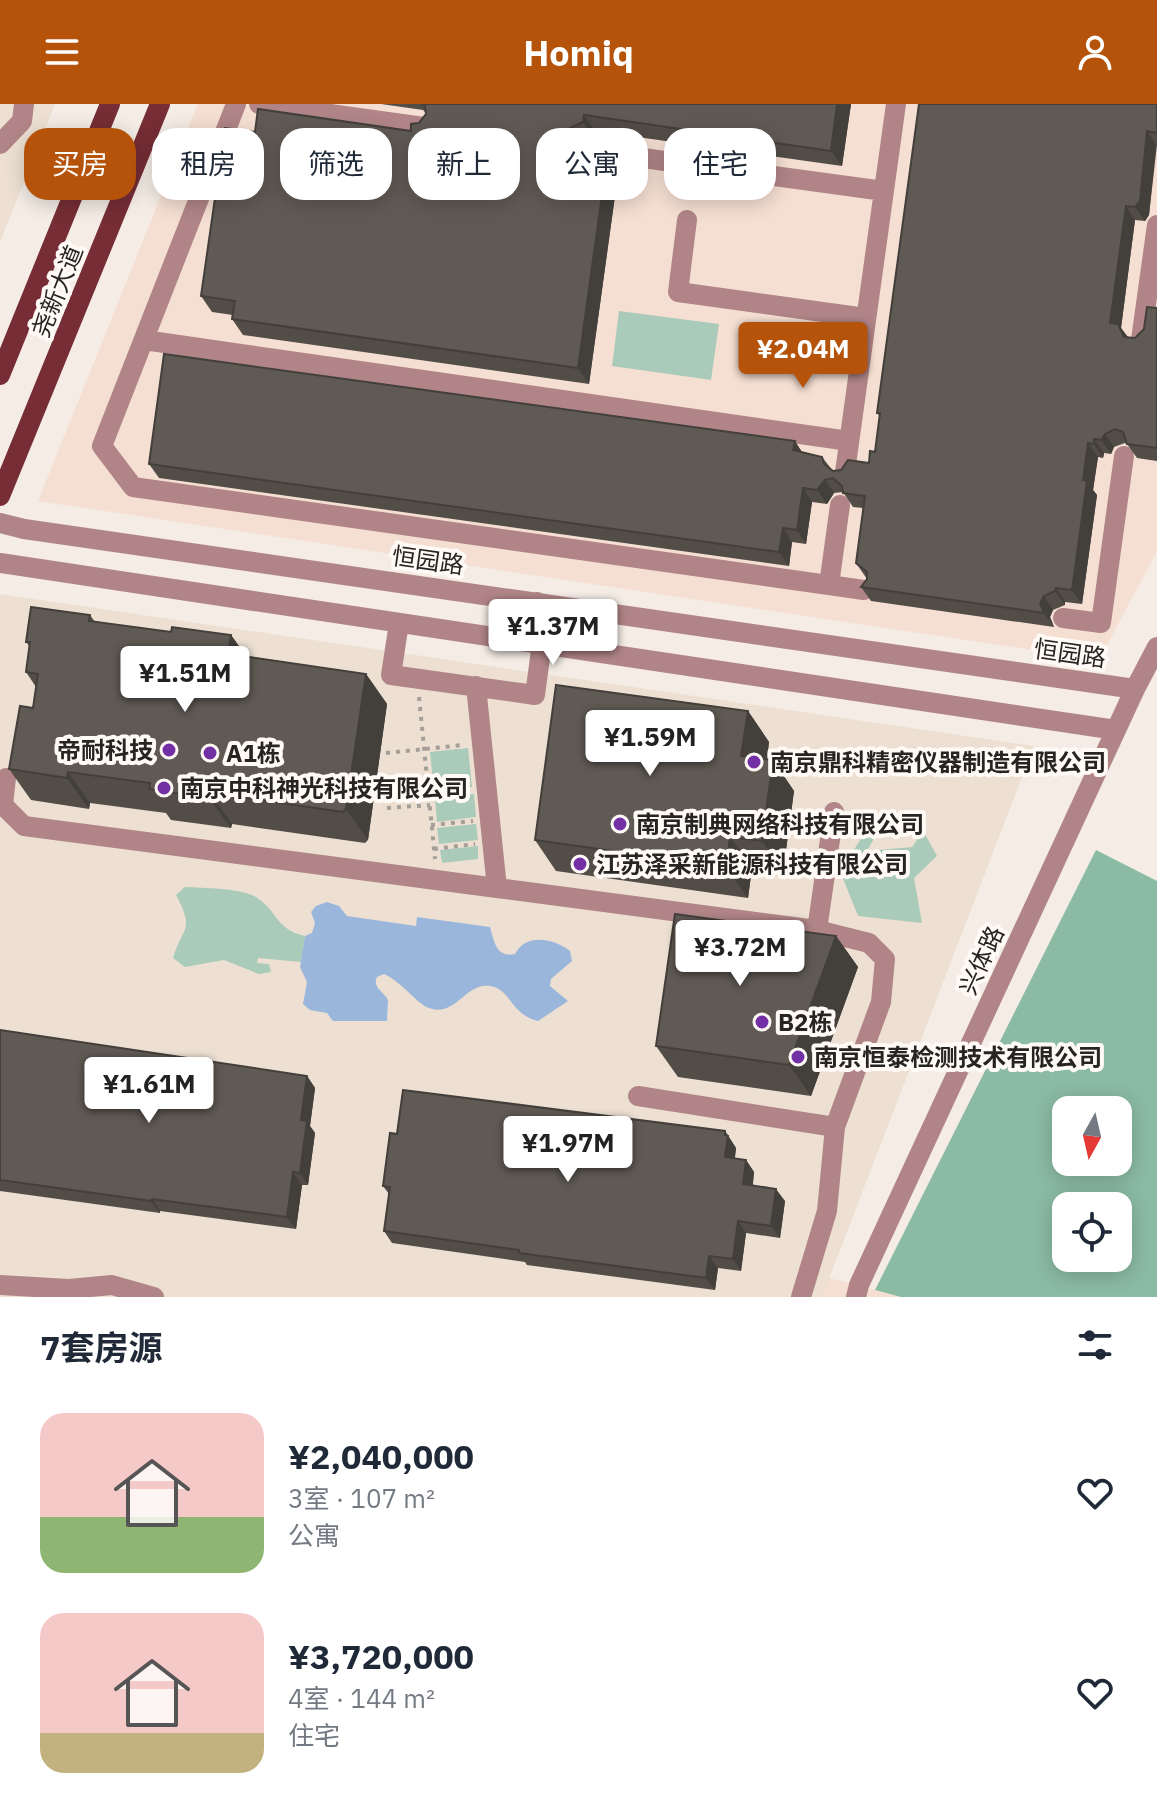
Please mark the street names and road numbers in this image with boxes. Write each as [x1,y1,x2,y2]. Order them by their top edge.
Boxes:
street label: 尧新大道 [24,241,90,341]
street label: 恒园路 [390,539,466,581]
street label: 恒园路 [1032,632,1108,674]
street label: 兴体路 [951,921,1011,999]

